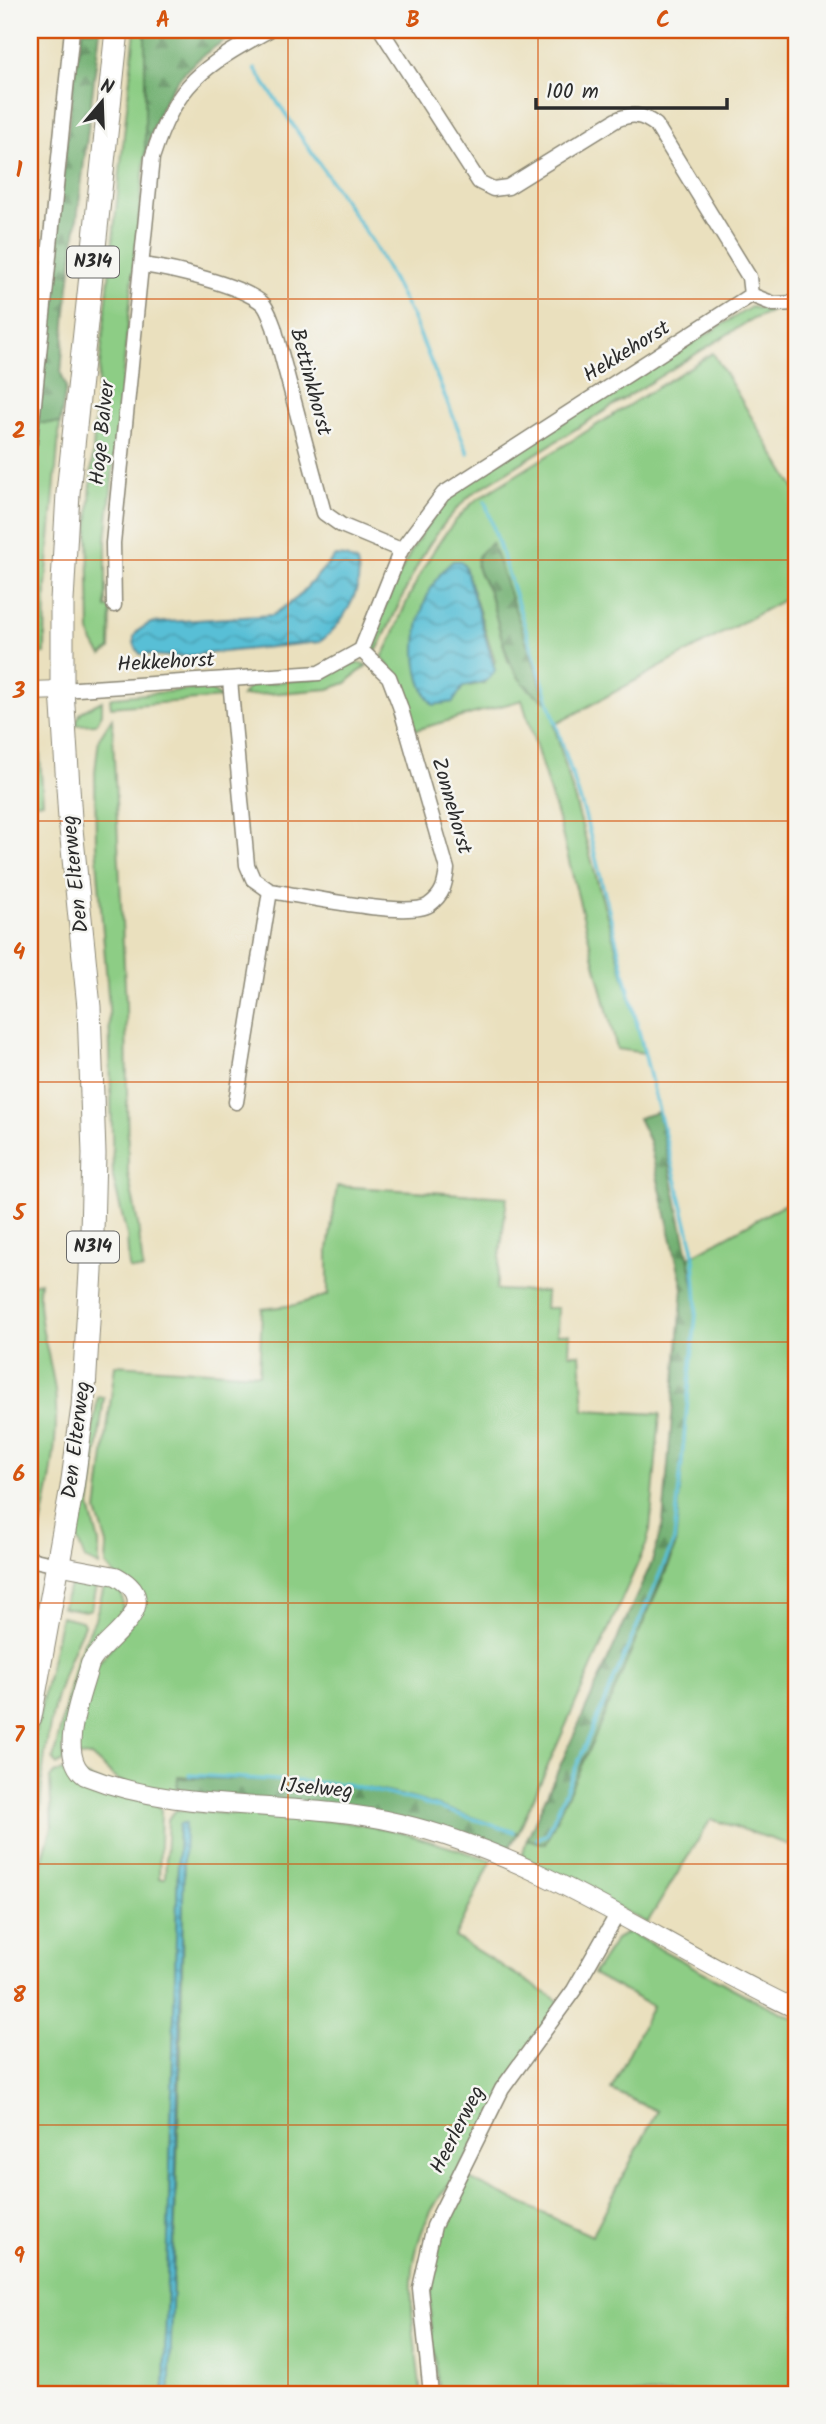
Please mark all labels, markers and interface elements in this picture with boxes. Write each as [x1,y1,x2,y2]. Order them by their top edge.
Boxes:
text: A [156,3,170,39]
text: B [406,3,420,39]
text: C [656,3,670,39]
north arrow [66,66,136,136]
scale bar [536,66,726,110]
text: N [96,72,117,104]
text: 100 m [546,76,599,109]
text: 1 [16,153,23,189]
road number: N314 [67,246,119,278]
street label: Hekkehorst [577,312,678,392]
street label: Bettinkhorst [280,325,340,440]
street label: Hoge Balver [81,378,125,487]
text: 2 [12,414,26,450]
street label: Hekkehorst [116,644,216,682]
text: 3 [12,674,26,710]
street label: Zonnehorst [421,754,481,859]
street label: Den Elterweg [53,814,99,934]
text: 4 [13,935,26,971]
text: 5 [12,1196,27,1232]
road number: N314 [67,1232,119,1262]
street label: Den Elterweg [53,1379,101,1501]
text: 6 [13,1457,25,1493]
text: 7 [14,1718,26,1754]
street label: IJselweg [278,1769,354,1809]
text: 8 [12,1978,26,2014]
street label: Heerlerweg [422,2080,494,2180]
text: 9 [13,2239,25,2275]

